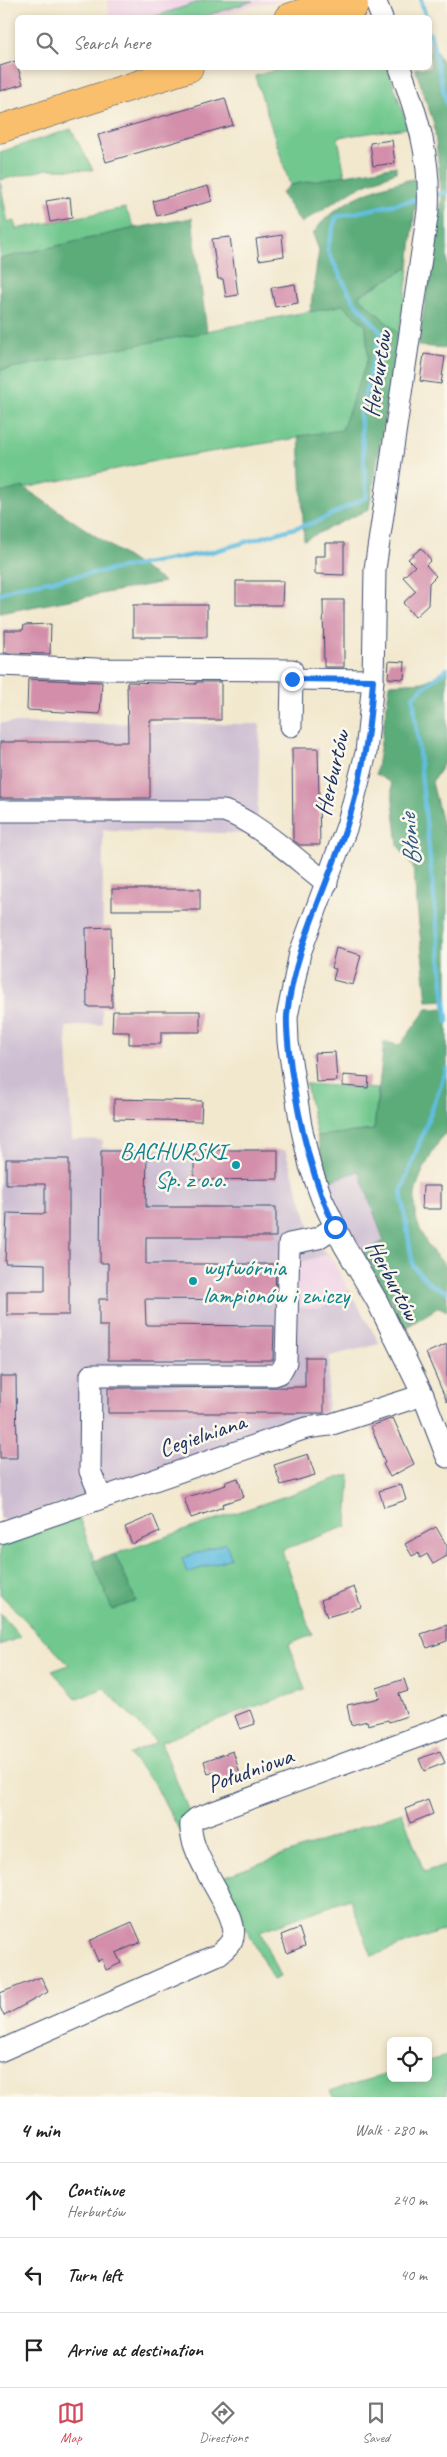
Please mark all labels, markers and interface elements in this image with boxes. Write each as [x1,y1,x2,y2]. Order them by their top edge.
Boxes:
search box [15,15,432,70]
icon: search [33,29,61,57]
text: Search here [73,31,150,55]
street label: Herburtów [355,327,399,419]
route end [281,668,304,691]
street label: Herburtów [308,726,357,819]
water label: Błonie [391,809,429,867]
place label: BACHURSKI Sp. z o.o. [120,1136,230,1194]
marker: BACHURSKI Sp. z o.o. [230,1159,242,1171]
route start [324,1216,347,1239]
street label: Herburtów [359,1235,427,1327]
place label: wytwórnia lampionów i zniczy [203,1252,351,1310]
marker: wytwórnia lampionów i zniczy [187,1275,199,1287]
street label: Cegielniana [155,1406,251,1464]
street label: Południowa [203,1740,298,1799]
map controls [387,2037,432,2082]
button: locate [387,2037,432,2082]
text: 4 min [20,2117,60,2143]
text: Walk · 280 m [355,2120,427,2140]
text: Continue [67,2178,124,2202]
icon: ahead [20,2186,48,2214]
text: 240 m [393,2190,427,2210]
text: Herburtów [67,2202,125,2222]
icon: left [20,2261,48,2289]
text: Turn left [67,2263,122,2287]
text: 40 m [400,2265,427,2285]
icon: arrive [20,2336,48,2364]
text: Arrive at destination [67,2338,203,2362]
tab: Map [57,2399,85,2446]
tab: Directions [199,2399,248,2446]
tab: Saved [362,2399,390,2446]

